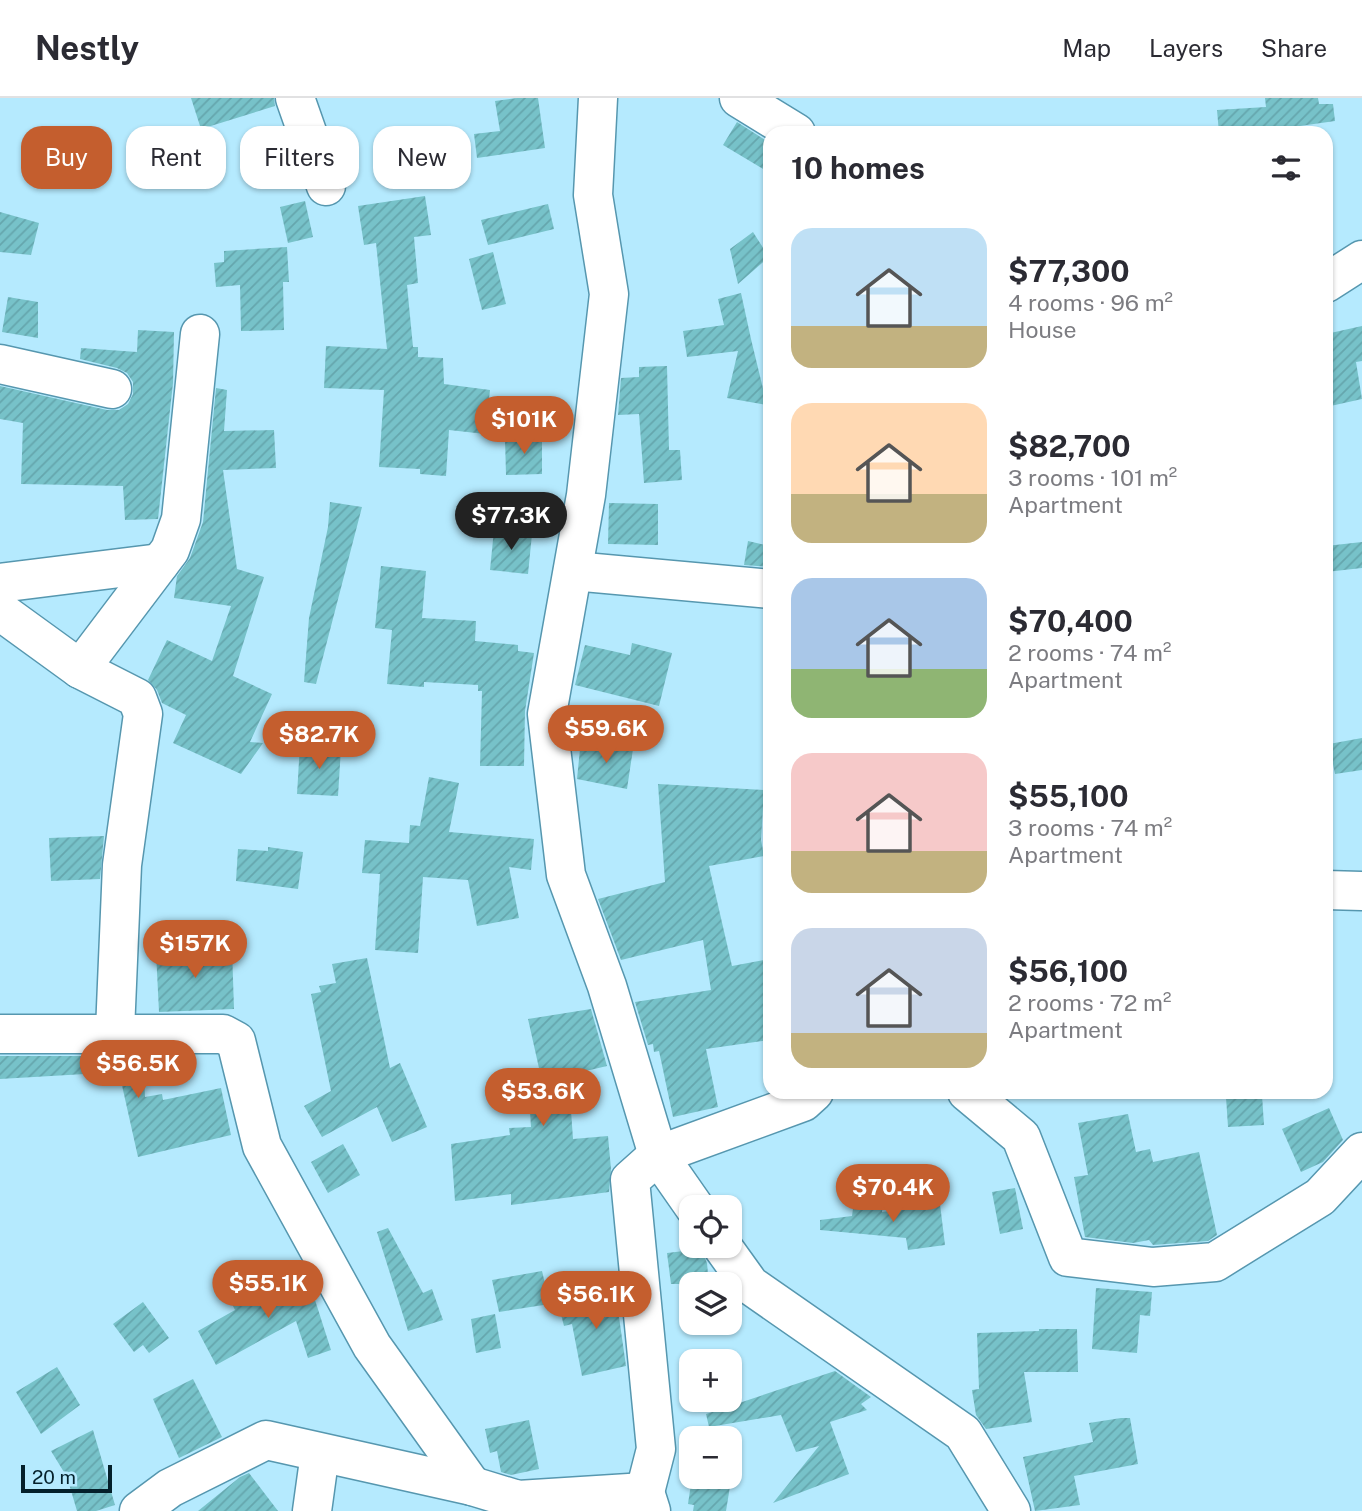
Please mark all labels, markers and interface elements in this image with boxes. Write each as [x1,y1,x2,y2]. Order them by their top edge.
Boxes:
text: Nestly [35,29,139,67]
text: Map [1062,34,1111,62]
text: Layers [1149,34,1223,62]
text: Share [1261,34,1327,62]
chip: Buy [21,126,112,189]
chip: Rent [126,126,226,189]
chip: Filters [240,126,359,189]
chip: New [373,126,471,189]
icon: filters [1267,149,1305,187]
text: 10 homes [791,150,925,186]
text: $77,300 [1008,253,1130,289]
icon: home [847,256,931,340]
text: 4 rooms · 96 m² [1008,289,1173,316]
text: House [1008,316,1076,343]
pin: $101K [475,396,573,456]
text: $101K [491,405,557,432]
text: $82,700 [1008,428,1131,464]
icon: home [847,431,931,515]
text: 3 rooms · 101 m² [1008,464,1177,491]
text: Apartment [1008,491,1123,518]
pin: $77.3K [454,492,568,552]
text: $77.3K [471,501,551,528]
text: $70,400 [1008,603,1133,639]
icon: home [847,606,931,690]
text: 2 rooms · 74 m² [1008,639,1171,666]
text: Apartment [1008,666,1123,693]
pin: $59.6K [549,706,663,765]
pin: $82.7K [262,712,376,771]
text: $59.6K [564,714,648,741]
text: $82.7K [279,720,359,747]
text: $55,100 [1008,778,1129,814]
icon: home [847,781,931,865]
text: 3 rooms · 74 m² [1008,814,1172,841]
text: Apartment [1008,841,1123,868]
pin: $157K [146,920,244,980]
text: $157K [159,929,231,956]
text: $56,100 [1008,953,1128,989]
icon: home [847,956,931,1040]
text: 2 rooms · 72 m² [1008,989,1171,1016]
text: Apartment [1008,1016,1123,1043]
pin: $56.5K [81,1040,195,1100]
text: $56.5K [96,1049,180,1076]
pin: $53.6K [486,1068,600,1128]
text: $53.6K [501,1077,585,1104]
pin: $70.4K [836,1164,950,1224]
text: $70.4K [852,1173,934,1200]
map controls [679,1195,742,1489]
button: locate [679,1195,742,1258]
pin: $55.1K [211,1260,325,1320]
text: $55.1K [228,1269,308,1296]
pin: $56.1K [539,1272,653,1331]
button: layers [679,1272,742,1335]
text: $56.1K [557,1280,635,1307]
button: + [679,1349,742,1412]
button: − [679,1426,742,1489]
scale bar [21,1462,112,1494]
text: 20 m [32,1466,76,1488]

